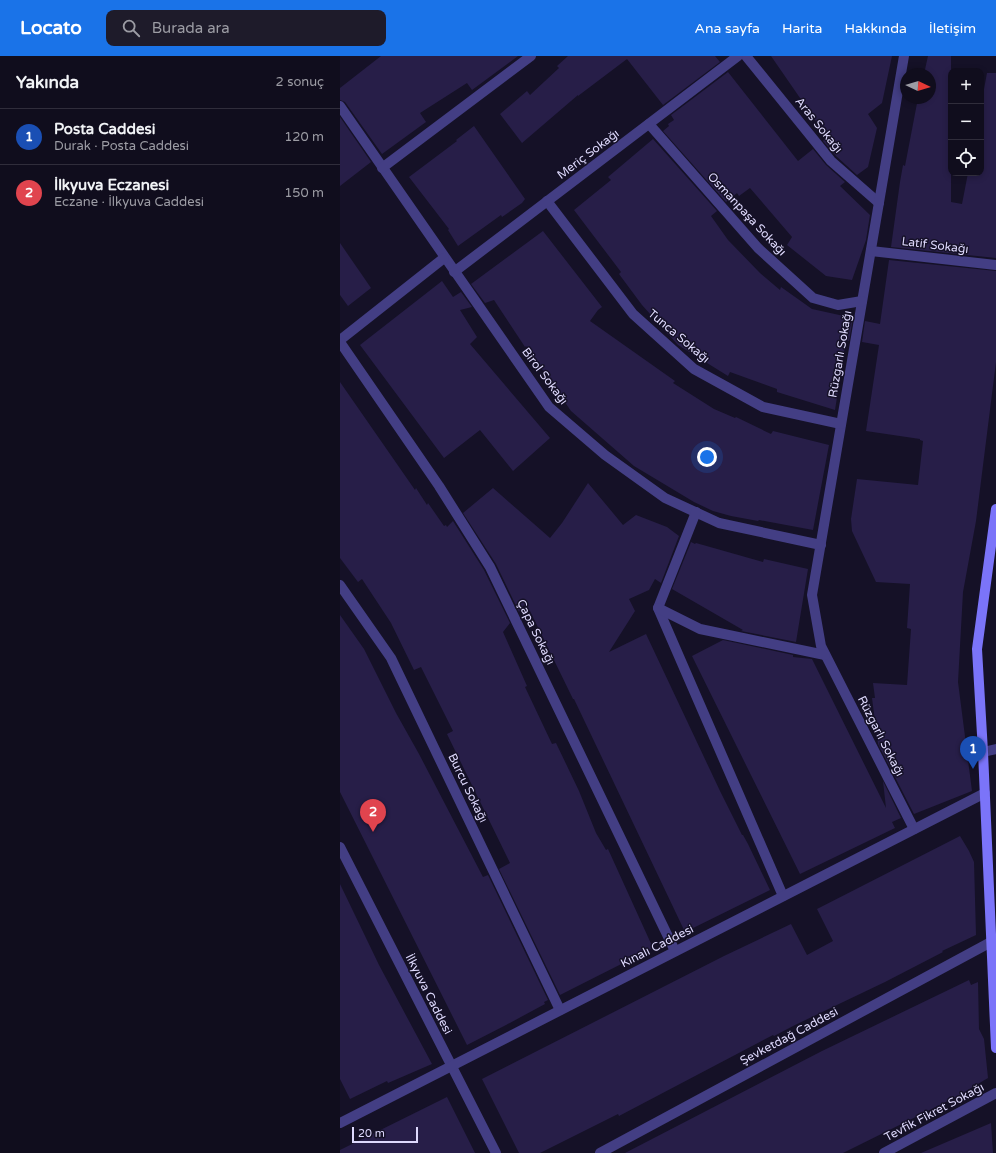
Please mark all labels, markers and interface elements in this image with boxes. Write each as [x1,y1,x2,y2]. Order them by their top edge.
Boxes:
search box [106,10,386,46]
text: Locato [20,17,82,39]
icon: search [120,17,142,39]
text: Burada ara [152,19,230,37]
text: Ana sayfa [695,20,760,37]
text: Harita [782,20,822,37]
text: Hakkında [844,20,907,37]
text: İletişim [929,20,976,37]
north arrow [900,68,936,104]
map controls [948,68,984,176]
button: + [948,68,984,104]
text: Yakında [16,72,79,93]
text: 2 sonuç [276,74,324,90]
street label: Aras Sokağı [792,94,846,156]
button: − [948,104,984,140]
text: Posta Caddesi [54,120,155,138]
street label: Meriç Sokağı [554,126,622,182]
text: 1 [25,129,33,145]
text: 120 m [284,129,324,145]
text: Durak · Posta Caddesi [54,138,189,154]
button: locate [948,140,984,176]
street label: Osmanpaşa Sokağı [705,169,789,259]
text: İlkyuva Eczanesi [54,176,169,194]
text: 2 [25,185,33,201]
text: 150 m [284,185,324,201]
text: Eczane · İlkyuva Caddesi [54,194,204,210]
street label: Latif Sokağı [901,234,969,256]
street label: Tunca Sokağı [645,306,713,366]
street label: Rüzgarlı Sokağı [825,309,855,399]
street label: Birol Sokağı [519,345,571,407]
your location [697,447,717,467]
street label: Çapa Sokağı [514,597,558,667]
street label: Rüzgarlı Sokağı [855,694,907,779]
pin: 1 [960,736,986,769]
street label: Burcu Sokağı [445,751,491,825]
pin: 2 [360,799,386,832]
street label: Kınalı Caddesi [618,922,696,970]
street label: İlkyuva Caddesi [403,951,455,1037]
street label: Şevketdağ Caddesi [738,1004,840,1068]
street label: Tevfik Fikret Sokağı [882,1080,986,1144]
scale bar [352,1125,418,1144]
text: 20 m [358,1127,385,1140]

